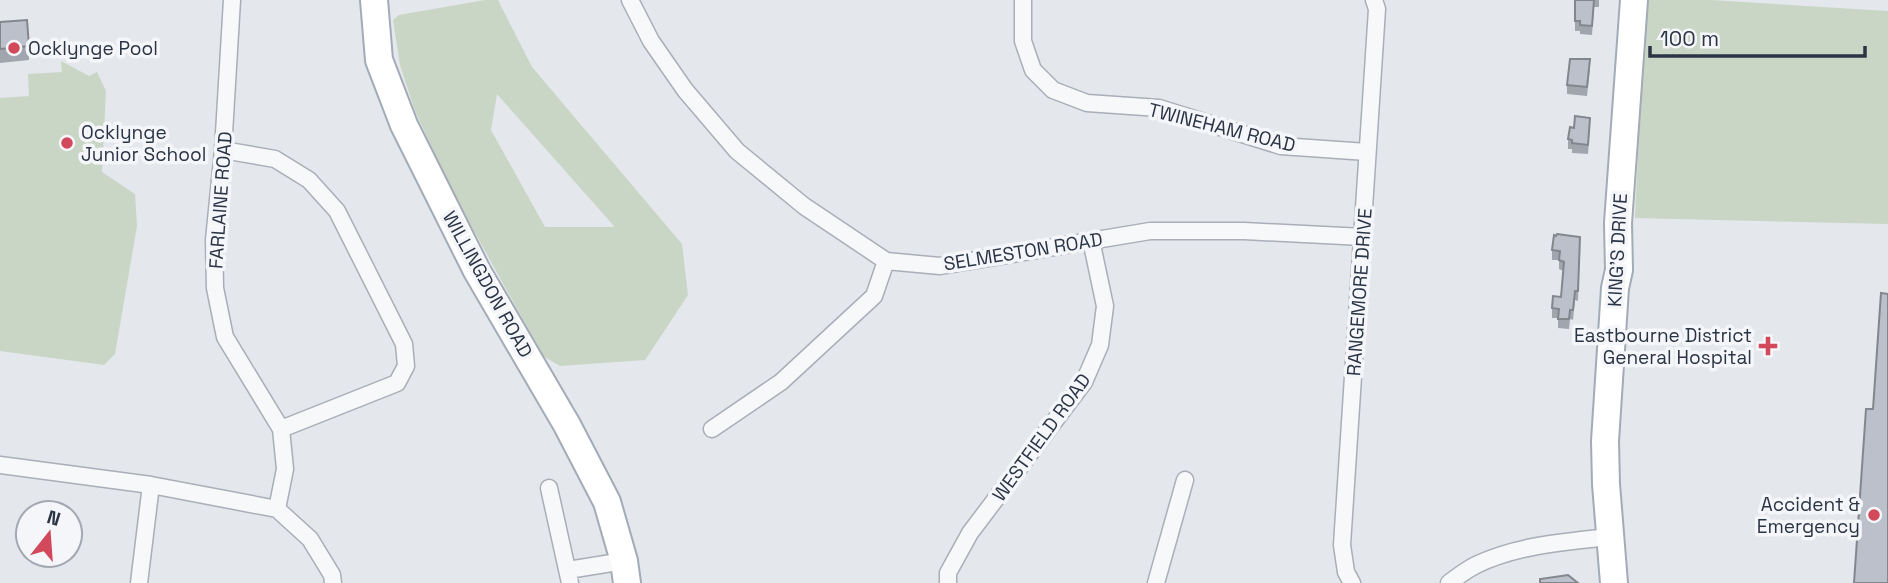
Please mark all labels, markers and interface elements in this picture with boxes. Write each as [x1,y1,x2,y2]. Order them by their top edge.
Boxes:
scale bar [1650,14,1865,58]
text: 100 m [1660,25,1719,52]
place label: Ocklynge Pool [28,36,158,61]
marker: Ocklynge Pool [6,40,22,56]
street label: TWINEHAM ROAD [1146,97,1298,158]
place label: Ocklynge Junior School [81,120,206,167]
street label: FARLAINE ROAD [203,131,238,270]
marker: Ocklynge Junior School [59,135,75,151]
street label: KING'S DRIVE [1602,192,1633,308]
street label: WILLINGDON ROAD [437,207,538,362]
street label: RANGEMORE DRIVE [1341,207,1378,377]
street label: SELMESTON ROAD [942,227,1104,276]
place label: Eastbourne District General Hospital [1574,323,1752,370]
marker: Eastbourne District General Hospital [1758,336,1778,356]
street label: WESTFIELD ROAD [987,368,1096,506]
place label: Accident & Emergency [1757,492,1860,539]
north arrow [14,499,84,569]
text: N [44,504,64,532]
marker: Accident & Emergency [1866,507,1882,523]

